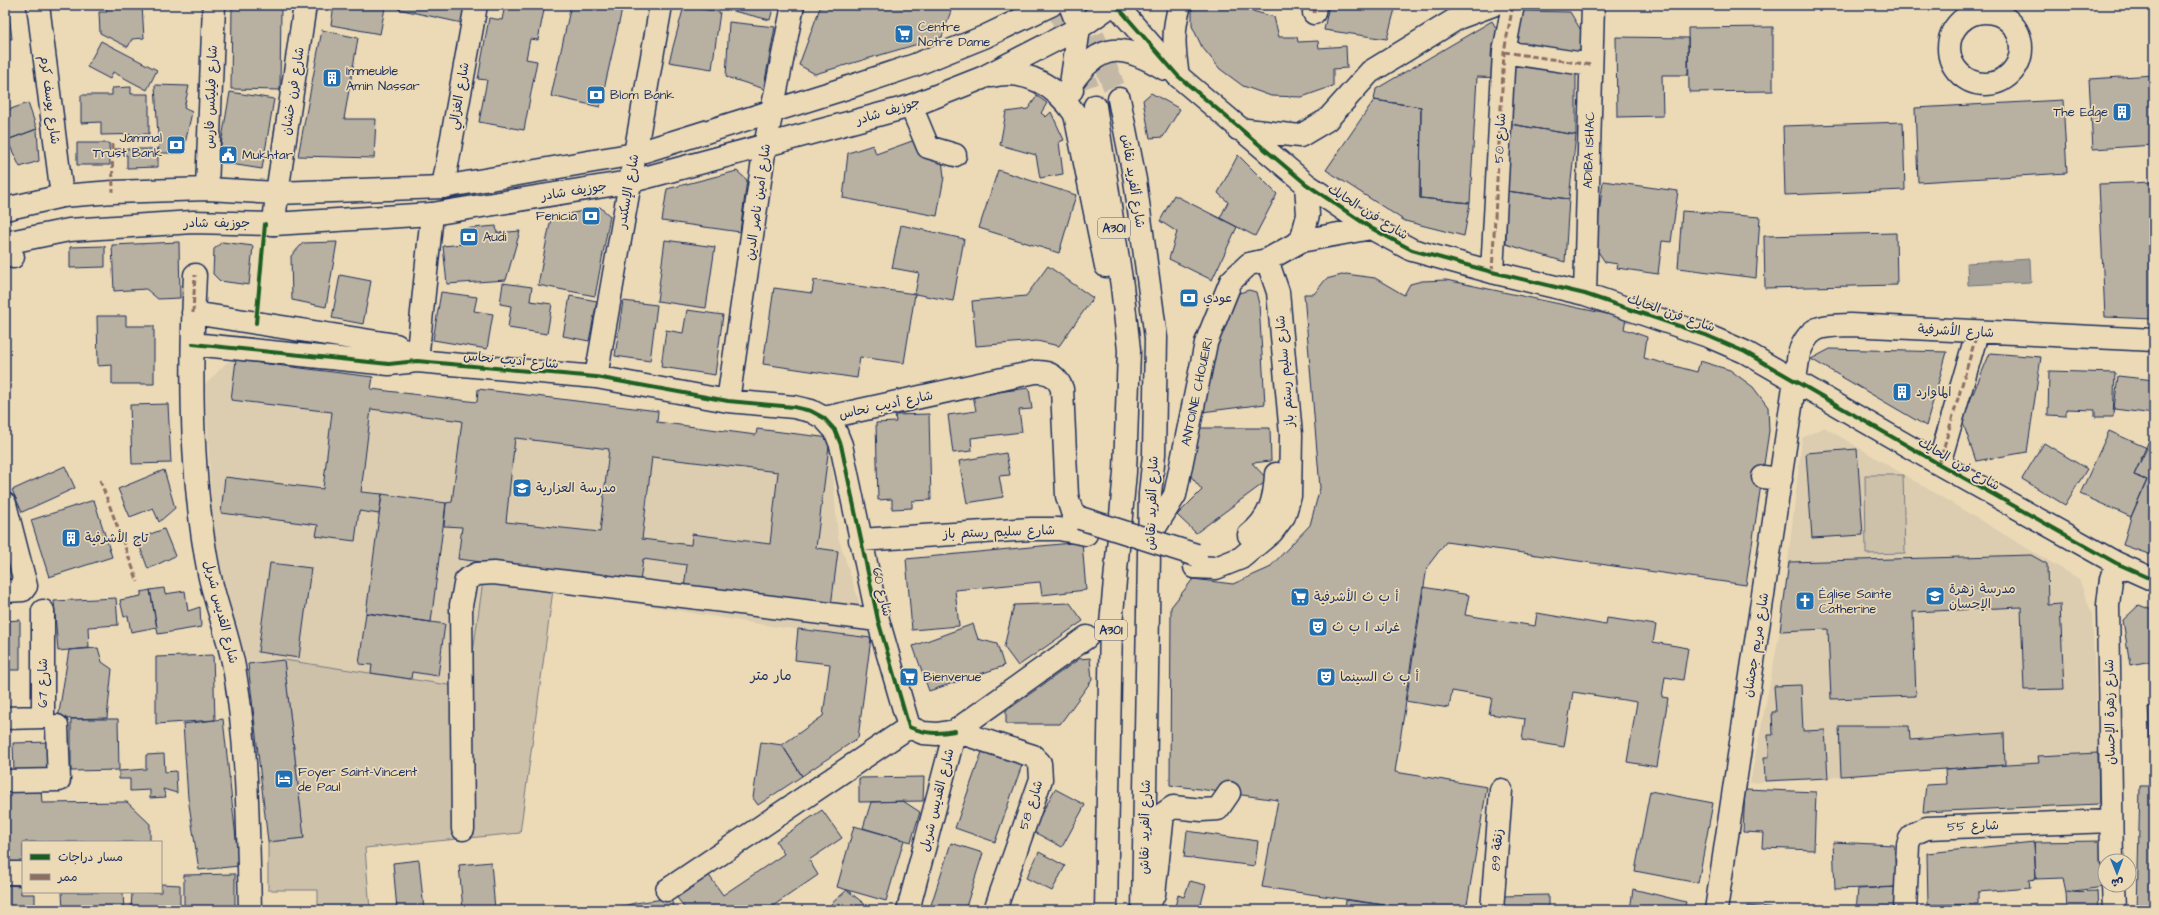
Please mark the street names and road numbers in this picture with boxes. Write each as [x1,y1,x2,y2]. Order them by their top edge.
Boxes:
street label: شارع فيليكس فارس [200,45,222,149]
street label: شارع فرن خشان [277,46,309,136]
street label: شارع يوسف كرم [35,55,64,146]
street label: شارع الغزالي [444,61,476,131]
street label: جوزيف شادر [853,93,922,130]
street label: ADIBA ISHAC [1579,111,1599,189]
street label: شارع 50 [1490,112,1510,164]
street label: شارع ألفريد نقاش [1117,133,1149,229]
street label: شارع أمين ناصر الدين [741,142,775,262]
street label: شارع الإسكندر [612,152,643,231]
street label: جوزيف شادر [539,177,608,205]
street label: شارع فرن الحايك [1324,180,1412,244]
street label: جوزيف شادر [183,214,250,232]
road number: A301 [1098,218,1130,238]
street label: شارع فرن الحايك [1625,290,1717,336]
street label: شارع سليم رستم باز [1271,314,1300,429]
street label: شارع الأشرفية [1918,320,1994,342]
street label: ANTOINE CHOUEIRI [1177,336,1217,448]
street label: شارع أديب نحاس [463,347,559,373]
street label: شارع أديب نحاس [837,386,935,424]
street label: شارع فرن الحايك [1915,433,2003,495]
street label: شارع ألفريد نقاش [1141,455,1163,551]
street label: شارع سليم رستم باز [942,521,1055,544]
street label: شارع القديس شربل [199,559,243,665]
street label: شارع 60 [868,566,896,618]
street label: شارع مريم جحشان [1739,591,1774,699]
road number: A301 [1095,620,1127,640]
street label: شارع 67 [34,658,52,708]
street label: شارع زهرة الإحسان [2100,659,2120,765]
street label: شارع القديس شربل [915,747,959,853]
street label: شارع 58 [1015,778,1047,832]
street label: شارع ألفريد نقاش [1135,780,1155,874]
street label: شارع 55 [1947,816,1999,836]
street label: زنقة 89 [1487,828,1507,872]

